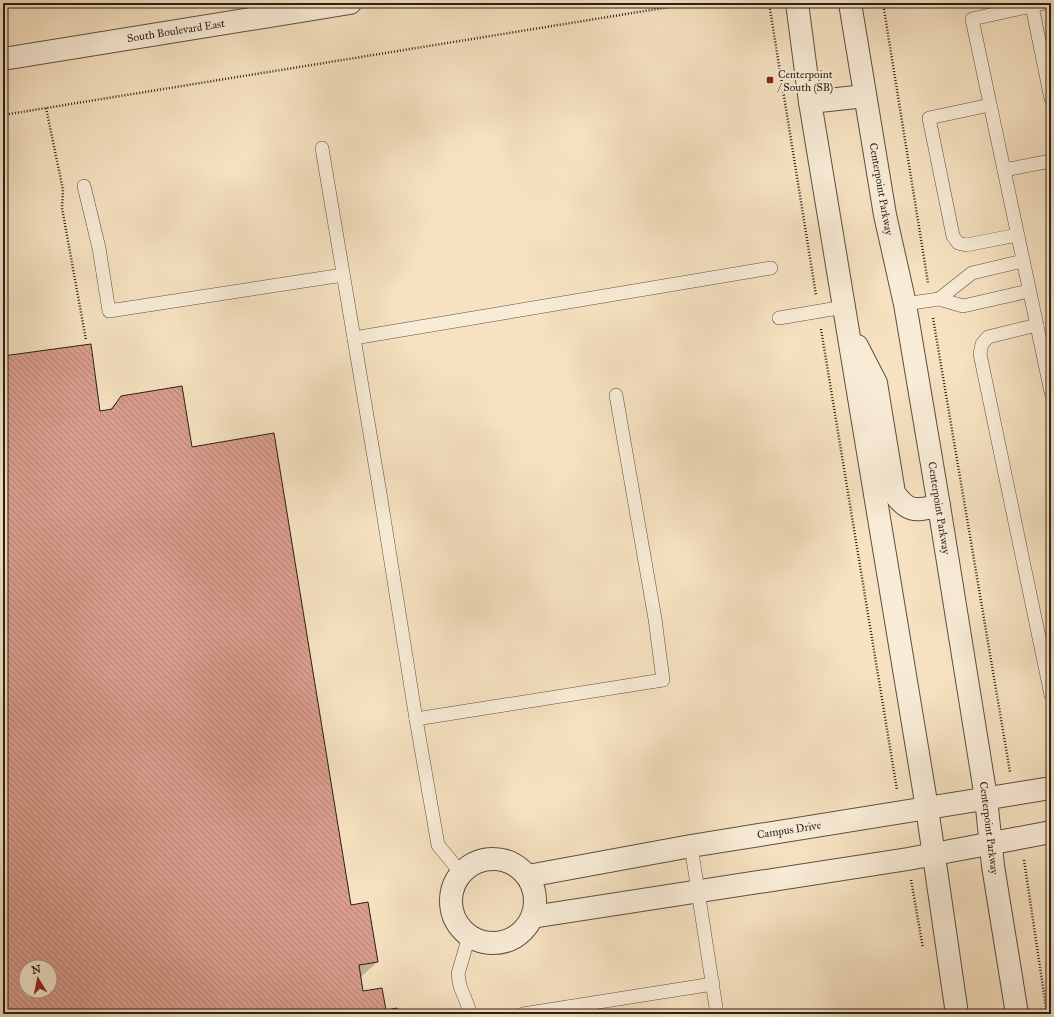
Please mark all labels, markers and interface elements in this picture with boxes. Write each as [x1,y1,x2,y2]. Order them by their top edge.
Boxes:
street label: South Boulevard East [126,17,226,45]
place label: Centerpoint / South (SB) [777,68,833,94]
marker: Centerpoint / South (SB) [765,75,775,85]
street label: Centerpoint Parkway [866,142,896,237]
street label: Centerpoint Parkway [925,461,953,556]
street label: Centerpoint Parkway [977,781,1001,876]
street label: Campus Drive [756,818,822,841]
north arrow [18,959,58,999]
text: N [31,962,43,977]

